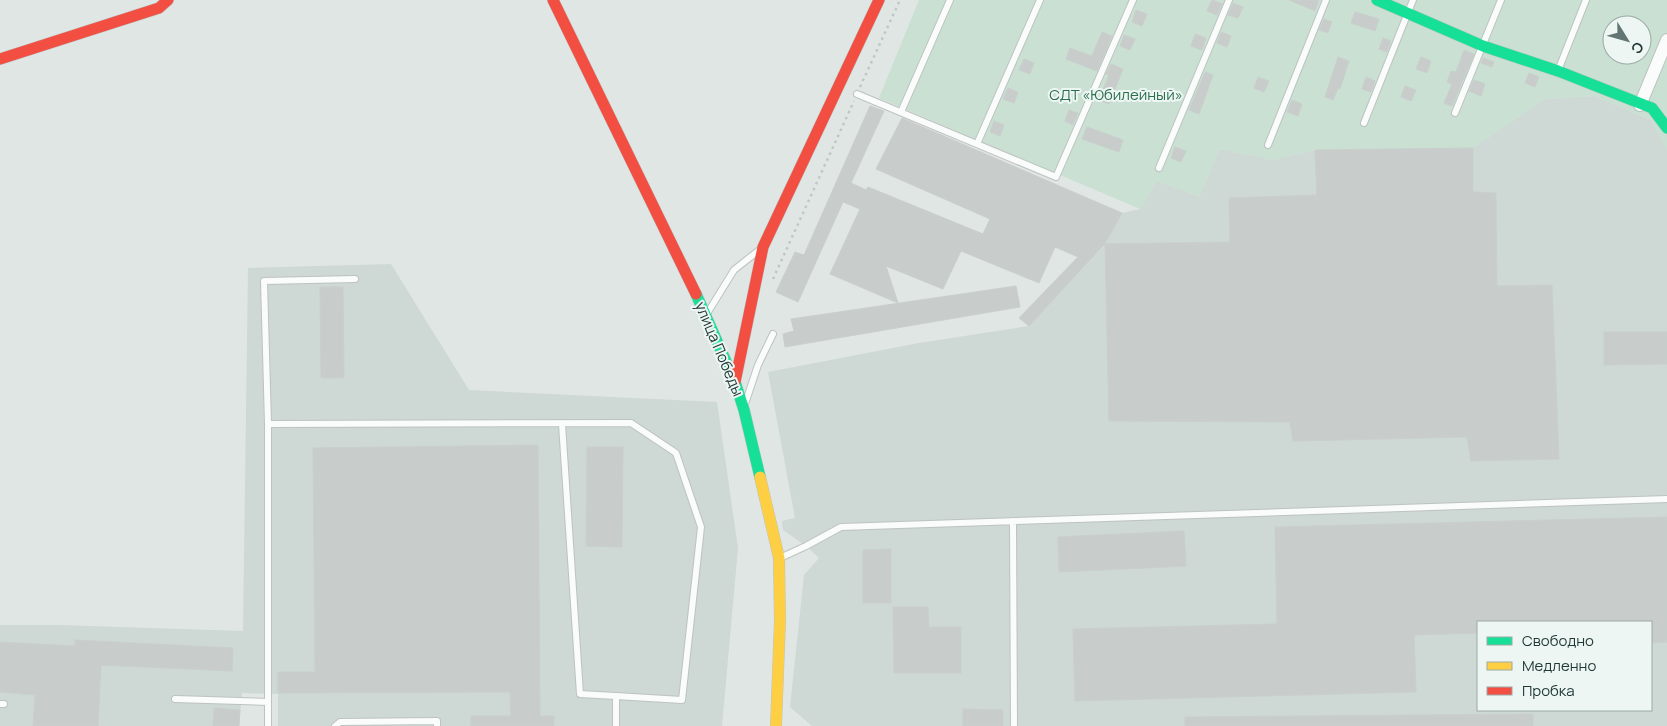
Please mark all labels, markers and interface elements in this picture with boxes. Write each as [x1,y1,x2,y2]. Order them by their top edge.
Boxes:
north arrow [1602,15,1652,65]
text: С [1627,38,1648,58]
park label: СДТ «Юбилейный» [1049,84,1183,105]
street label: улица Победы [690,298,749,399]
legend [1477,621,1652,711]
text: Свободно [1522,630,1594,651]
text: Медленно [1522,655,1596,676]
text: Пробка [1522,680,1575,701]

